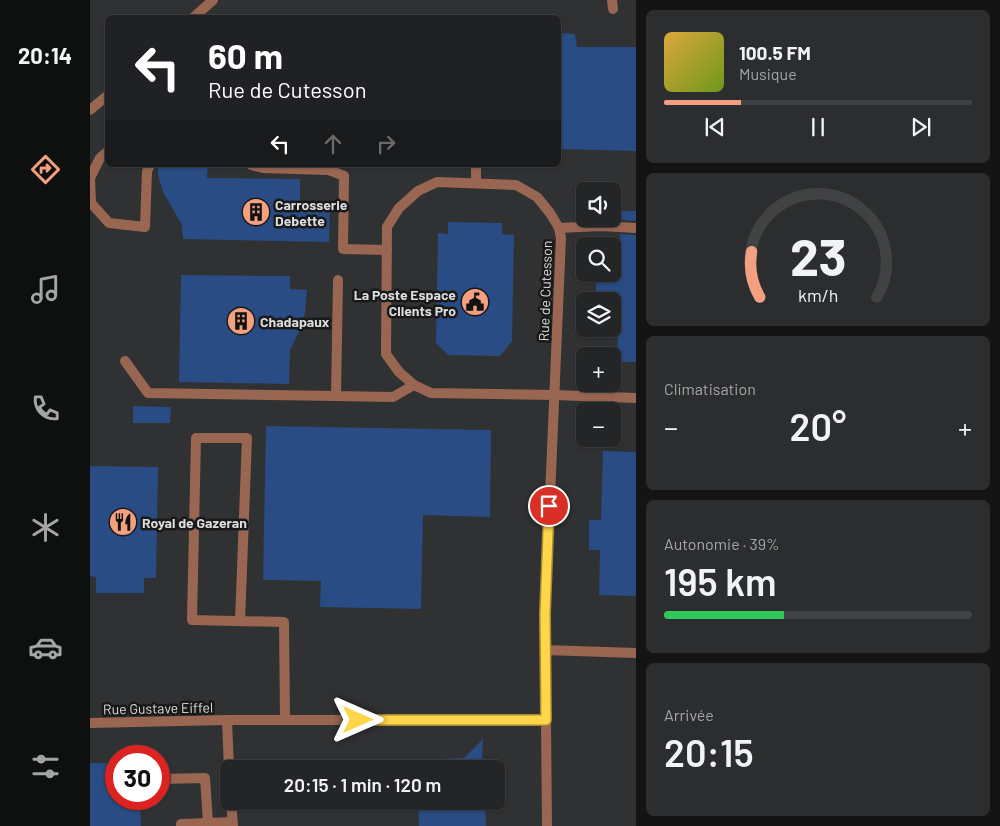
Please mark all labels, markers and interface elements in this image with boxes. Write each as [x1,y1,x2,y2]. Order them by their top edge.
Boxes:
text: 60 m [208,34,283,76]
icon: left [125,35,190,100]
text: 100.5 FM [739,41,811,64]
text: 20:14 [18,42,72,68]
text: Musique [739,64,797,83]
text: Rue de Cutesson [208,76,367,102]
icon: previous [701,113,729,141]
icon: pause [804,113,832,141]
icon: next [907,113,935,141]
icon: left [266,130,294,158]
icon: ahead [319,130,347,158]
icon: right [372,130,400,158]
icon: directions [28,152,63,187]
map controls [576,182,621,447]
button: sound [576,182,621,227]
place label: Carrosserie Debette [275,196,348,229]
building icon: Carrosserie Debette [241,197,271,227]
text: 23 [790,224,846,286]
button: search [576,237,621,282]
street label: Rue de Cutesson [535,240,555,342]
icon: music [28,272,63,307]
text: km/h [798,284,838,306]
place label: La Poste Espace Clients Pro [354,286,456,319]
public building icon: La Poste Espace Clients Pro [460,287,490,317]
button: layers [576,292,621,337]
building icon: Chadapaux [226,306,256,336]
place label: Chadapaux [260,313,330,330]
button: + [576,347,621,392]
text: Climatisation [664,379,756,398]
icon: phone [28,391,63,426]
button: − [576,402,621,447]
text: 20° [790,403,846,449]
text: − [664,410,678,444]
text: + [958,410,972,444]
pin [528,485,570,527]
icon: arrive [535,492,563,520]
restaurant icon: Royal de Gazeran [108,507,138,537]
icon: climate [28,510,63,545]
place label: Royal de Gazeran [142,514,247,531]
text: Autonomie · 39% [664,534,780,553]
text: 195 km [664,558,777,604]
icon: car [28,630,63,665]
position arrow [331,693,383,745]
street label: Rue Gustave Eiffel [103,699,213,717]
text: Arrivée [664,705,714,724]
text: 20:15 [664,729,754,775]
speed limit sign: 30 [105,745,170,810]
icon: filters [28,749,63,784]
text: 20:15 · 1 min · 120 m [284,773,441,796]

